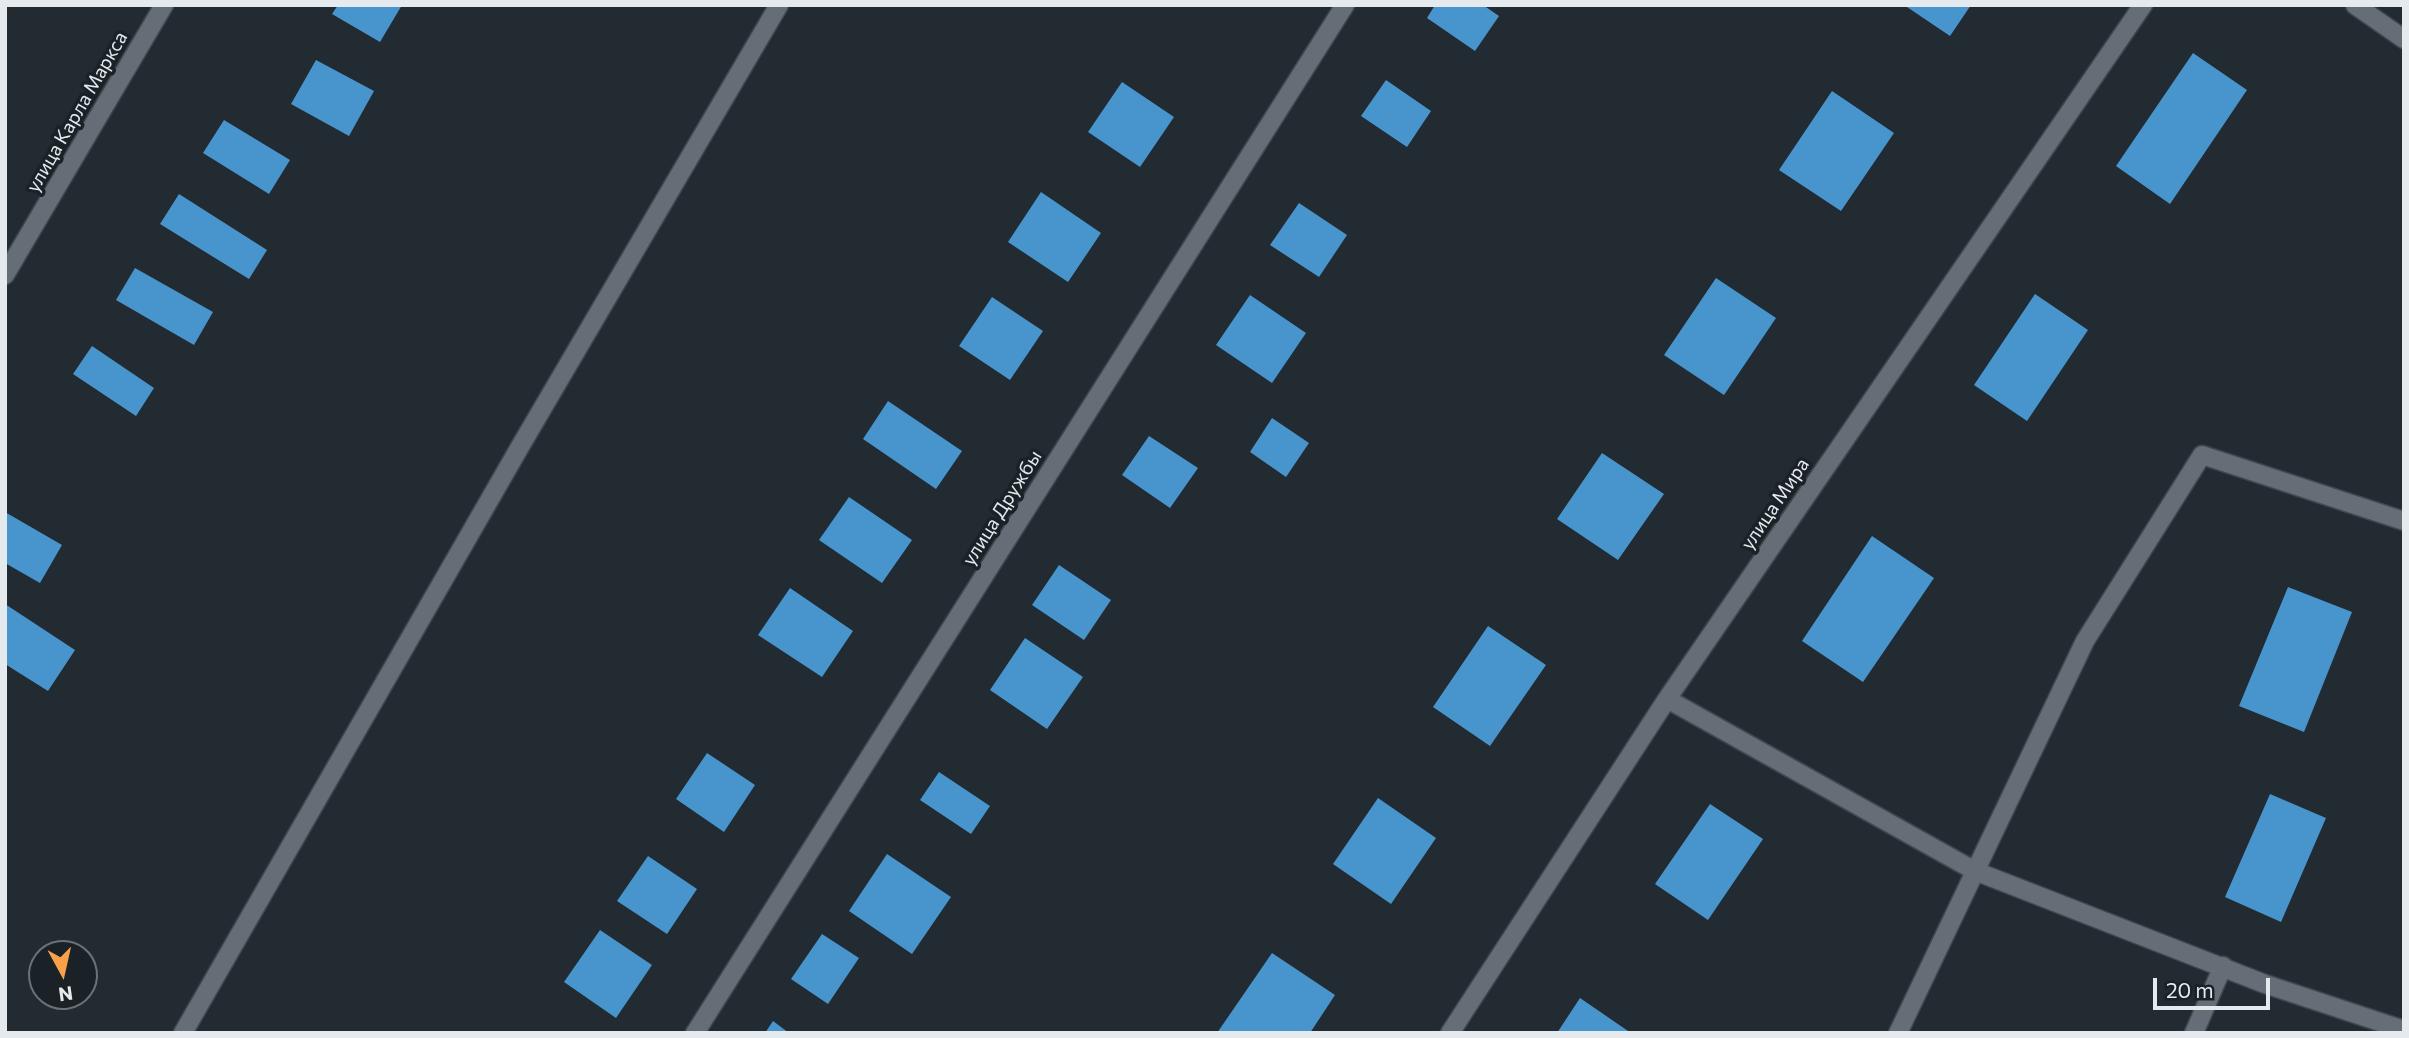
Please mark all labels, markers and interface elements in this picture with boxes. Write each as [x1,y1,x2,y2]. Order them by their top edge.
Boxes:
street label: улица Карла Маркса [22,28,132,196]
street label: улица Дружбы [957,446,1047,570]
street label: улица Мира [1736,454,1814,554]
north arrow [28,940,98,1010]
scale bar [2157,964,2274,1008]
text: 20 m [2166,977,2214,1002]
text: N [57,982,74,1007]

